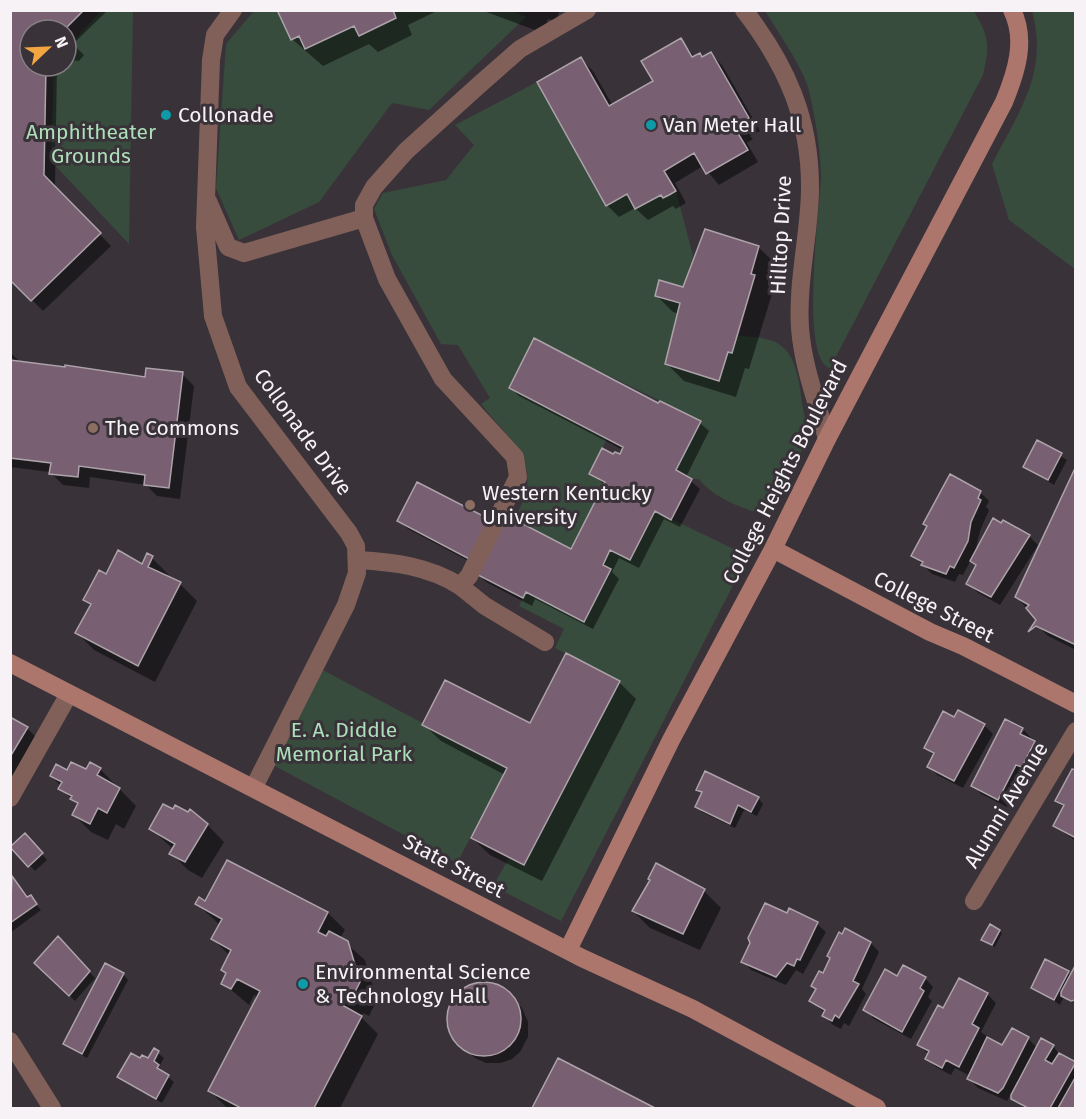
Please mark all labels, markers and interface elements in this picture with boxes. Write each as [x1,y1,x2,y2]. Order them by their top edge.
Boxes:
north arrow [18,18,78,78]
text: N [51,34,72,51]
place label: Collonade [178,102,274,128]
marker: Collonade [159,108,173,122]
place label: Van Meter Hall [663,112,801,138]
marker: Van Meter Hall [644,118,658,132]
park label: Amphitheater Grounds [26,119,156,169]
street label: Hilltop Drive [765,175,797,295]
street label: College Heights Boulevard [717,355,853,589]
street label: Collonade Drive [248,363,358,501]
place label: The Commons [105,415,239,441]
marker: The Commons [86,421,100,435]
place label: Western Kentucky University [482,480,652,530]
marker: Western Kentucky University [463,498,477,512]
street label: College Street [869,565,999,649]
park label: E. A. Diddle Memorial Park [276,717,412,767]
street label: Alumni Avenue [958,737,1054,873]
street label: State Street [399,828,510,904]
place label: Environmental Science & Technology Hall [315,959,531,1009]
marker: Environmental Science & Technology Hall [296,977,310,991]

